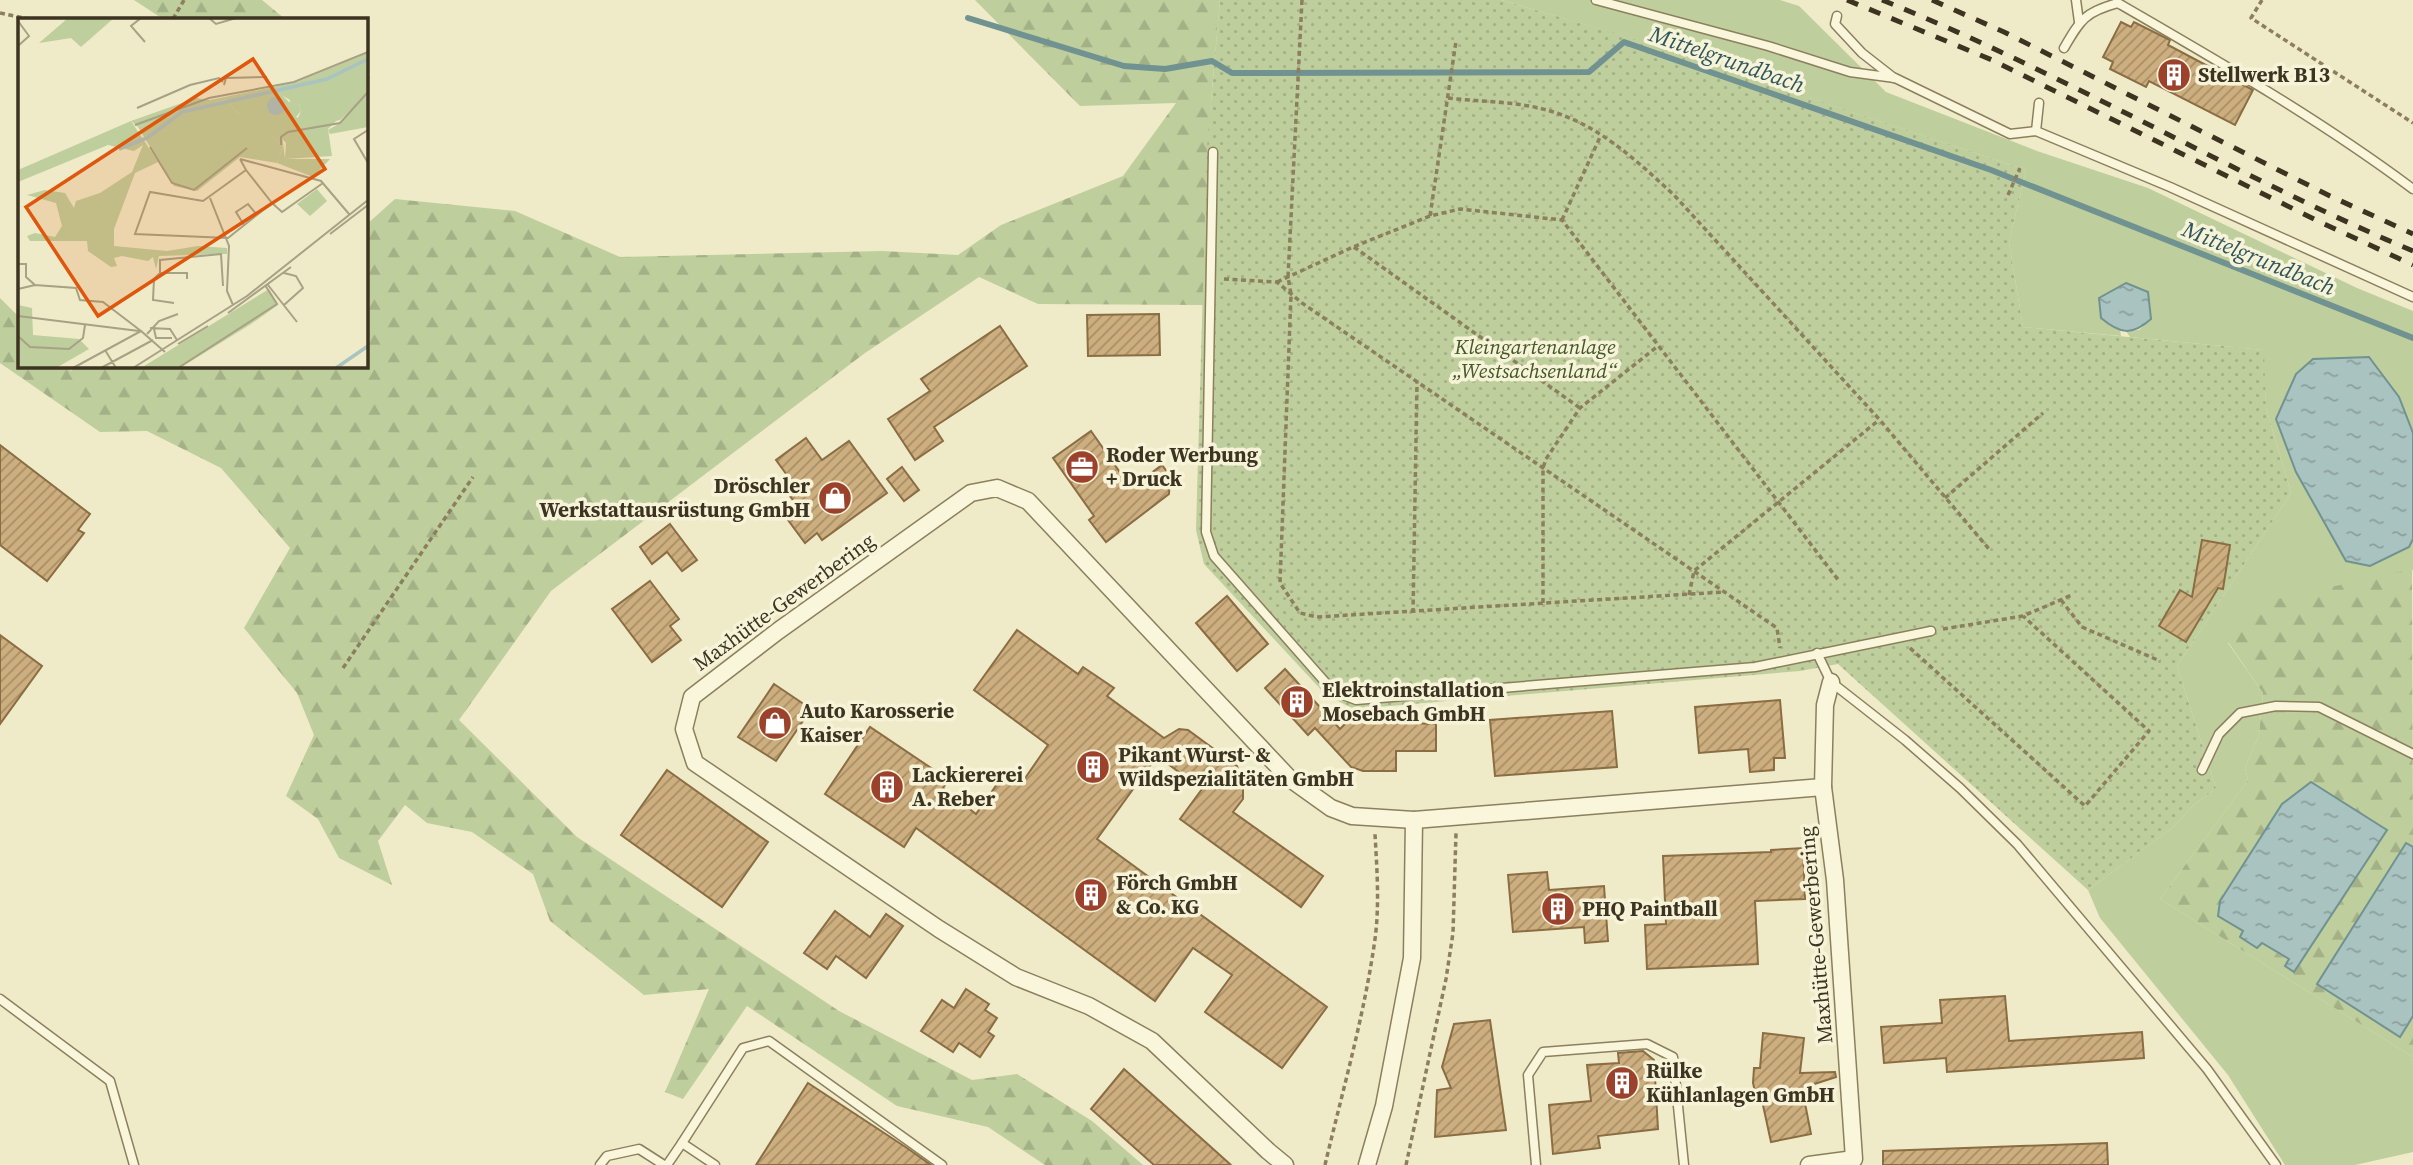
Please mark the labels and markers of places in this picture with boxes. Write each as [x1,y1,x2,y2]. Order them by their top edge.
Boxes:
building icon: Stellwerk B13 [2155,56,2193,94]
place label: Stellwerk B13 [2198,60,2330,89]
place label: Roder Werbung + Druck [1106,440,1259,493]
office icon: Roder Werbung + Druck [1063,448,1101,486]
place label: Dröschler Werkstattausrüstung GmbH [539,471,810,524]
shop icon: Dröschler Werkstattausrüstung GmbH [816,479,854,517]
place label: Elektroinstallation Mosebach GmbH [1322,675,1504,728]
building icon: Elektroinstallation Mosebach GmbH [1278,683,1316,721]
place label: Auto Karosserie Kaiser [800,696,954,749]
shop icon: Auto Karosserie Kaiser [756,704,794,742]
place label: Pikant Wurst- & Wildspezialitäten GmbH [1118,740,1354,793]
building icon: Pikant Wurst- & Wildspezialitäten GmbH [1074,748,1112,786]
place label: Lackiererei A. Reber [912,760,1023,813]
building icon: Lackiererei A. Reber [868,768,906,806]
place label: Förch GmbH & Co. KG [1116,868,1238,921]
building icon: Förch GmbH & Co. KG [1072,876,1110,914]
building icon: PHQ Paintball [1539,890,1577,928]
place label: PHQ Paintball [1582,894,1718,923]
place label: Rülke Kühlanlagen GmbH [1646,1056,1835,1109]
building icon: Rülke Kühlanlagen GmbH [1603,1064,1641,1102]

